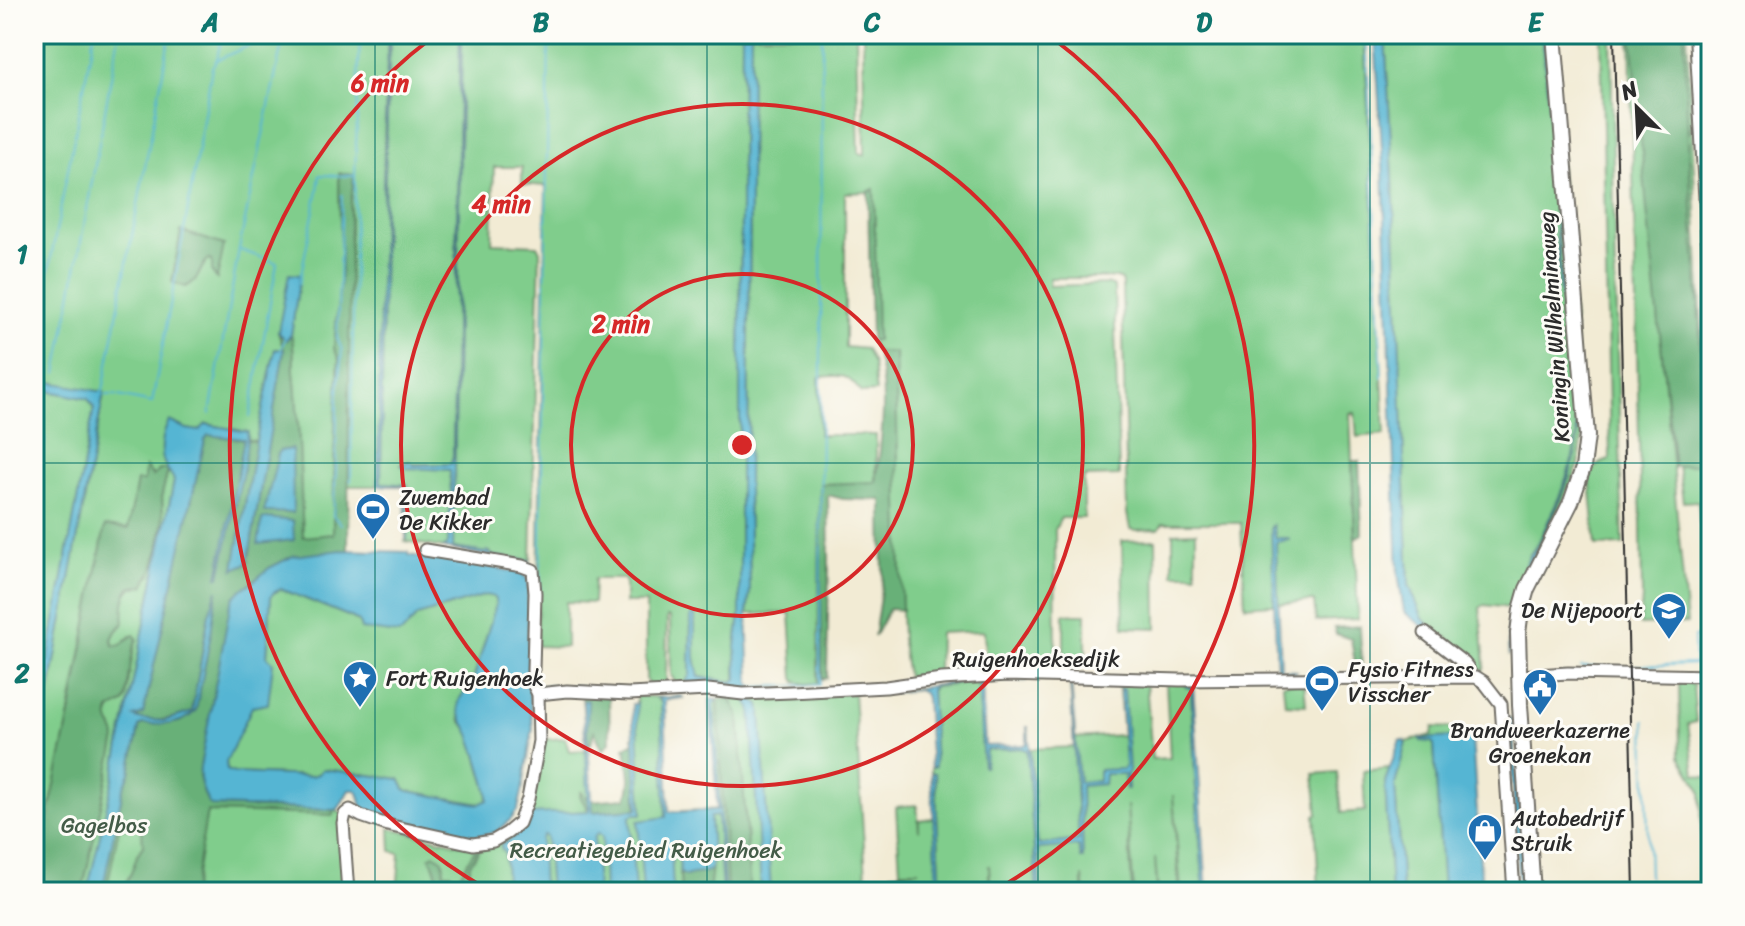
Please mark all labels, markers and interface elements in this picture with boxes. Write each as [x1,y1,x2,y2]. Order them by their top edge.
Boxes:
text: A [200,0,219,45]
text: B [533,0,550,45]
text: C [863,0,881,45]
text: D [1196,0,1212,45]
text: E [1528,0,1545,45]
text: 6 min [350,62,409,104]
north arrow [1597,68,1677,148]
text: N [1613,69,1645,112]
text: 4 min [471,183,531,225]
street label: Koningin Wilhelminaweg [1526,210,1582,444]
text: 1 [16,231,28,277]
text: 2 min [591,303,650,345]
centre of rings [728,431,756,459]
place label: Zwembad De Kikker [399,478,493,542]
sports icon: Zwembad De Kikker [354,491,392,541]
place label: De Nijepoort [1521,591,1643,630]
school or university icon: De Nijepoort [1650,591,1688,641]
street label: Ruigenhoeksedijk [952,640,1120,679]
text: 2 [13,650,30,696]
place label: Fysio Fitness Visscher [1348,650,1474,714]
place icon: Fort Ruigenhoek [341,659,379,709]
place label: Fort Ruigenhoek [386,659,544,698]
sports icon: Fysio Fitness Visscher [1303,663,1341,713]
public building icon: Brandweerkazerne Groenekan [1521,667,1559,717]
place label: Brandweerkazerne Groenekan [1450,711,1630,775]
place label: Autobedrijf Struik [1510,799,1626,863]
park label: Gagelbos [61,806,148,845]
shop icon: Autobedrijf Struik [1466,812,1504,862]
park label: Recreatiegebied Ruigenhoek [510,831,782,870]

